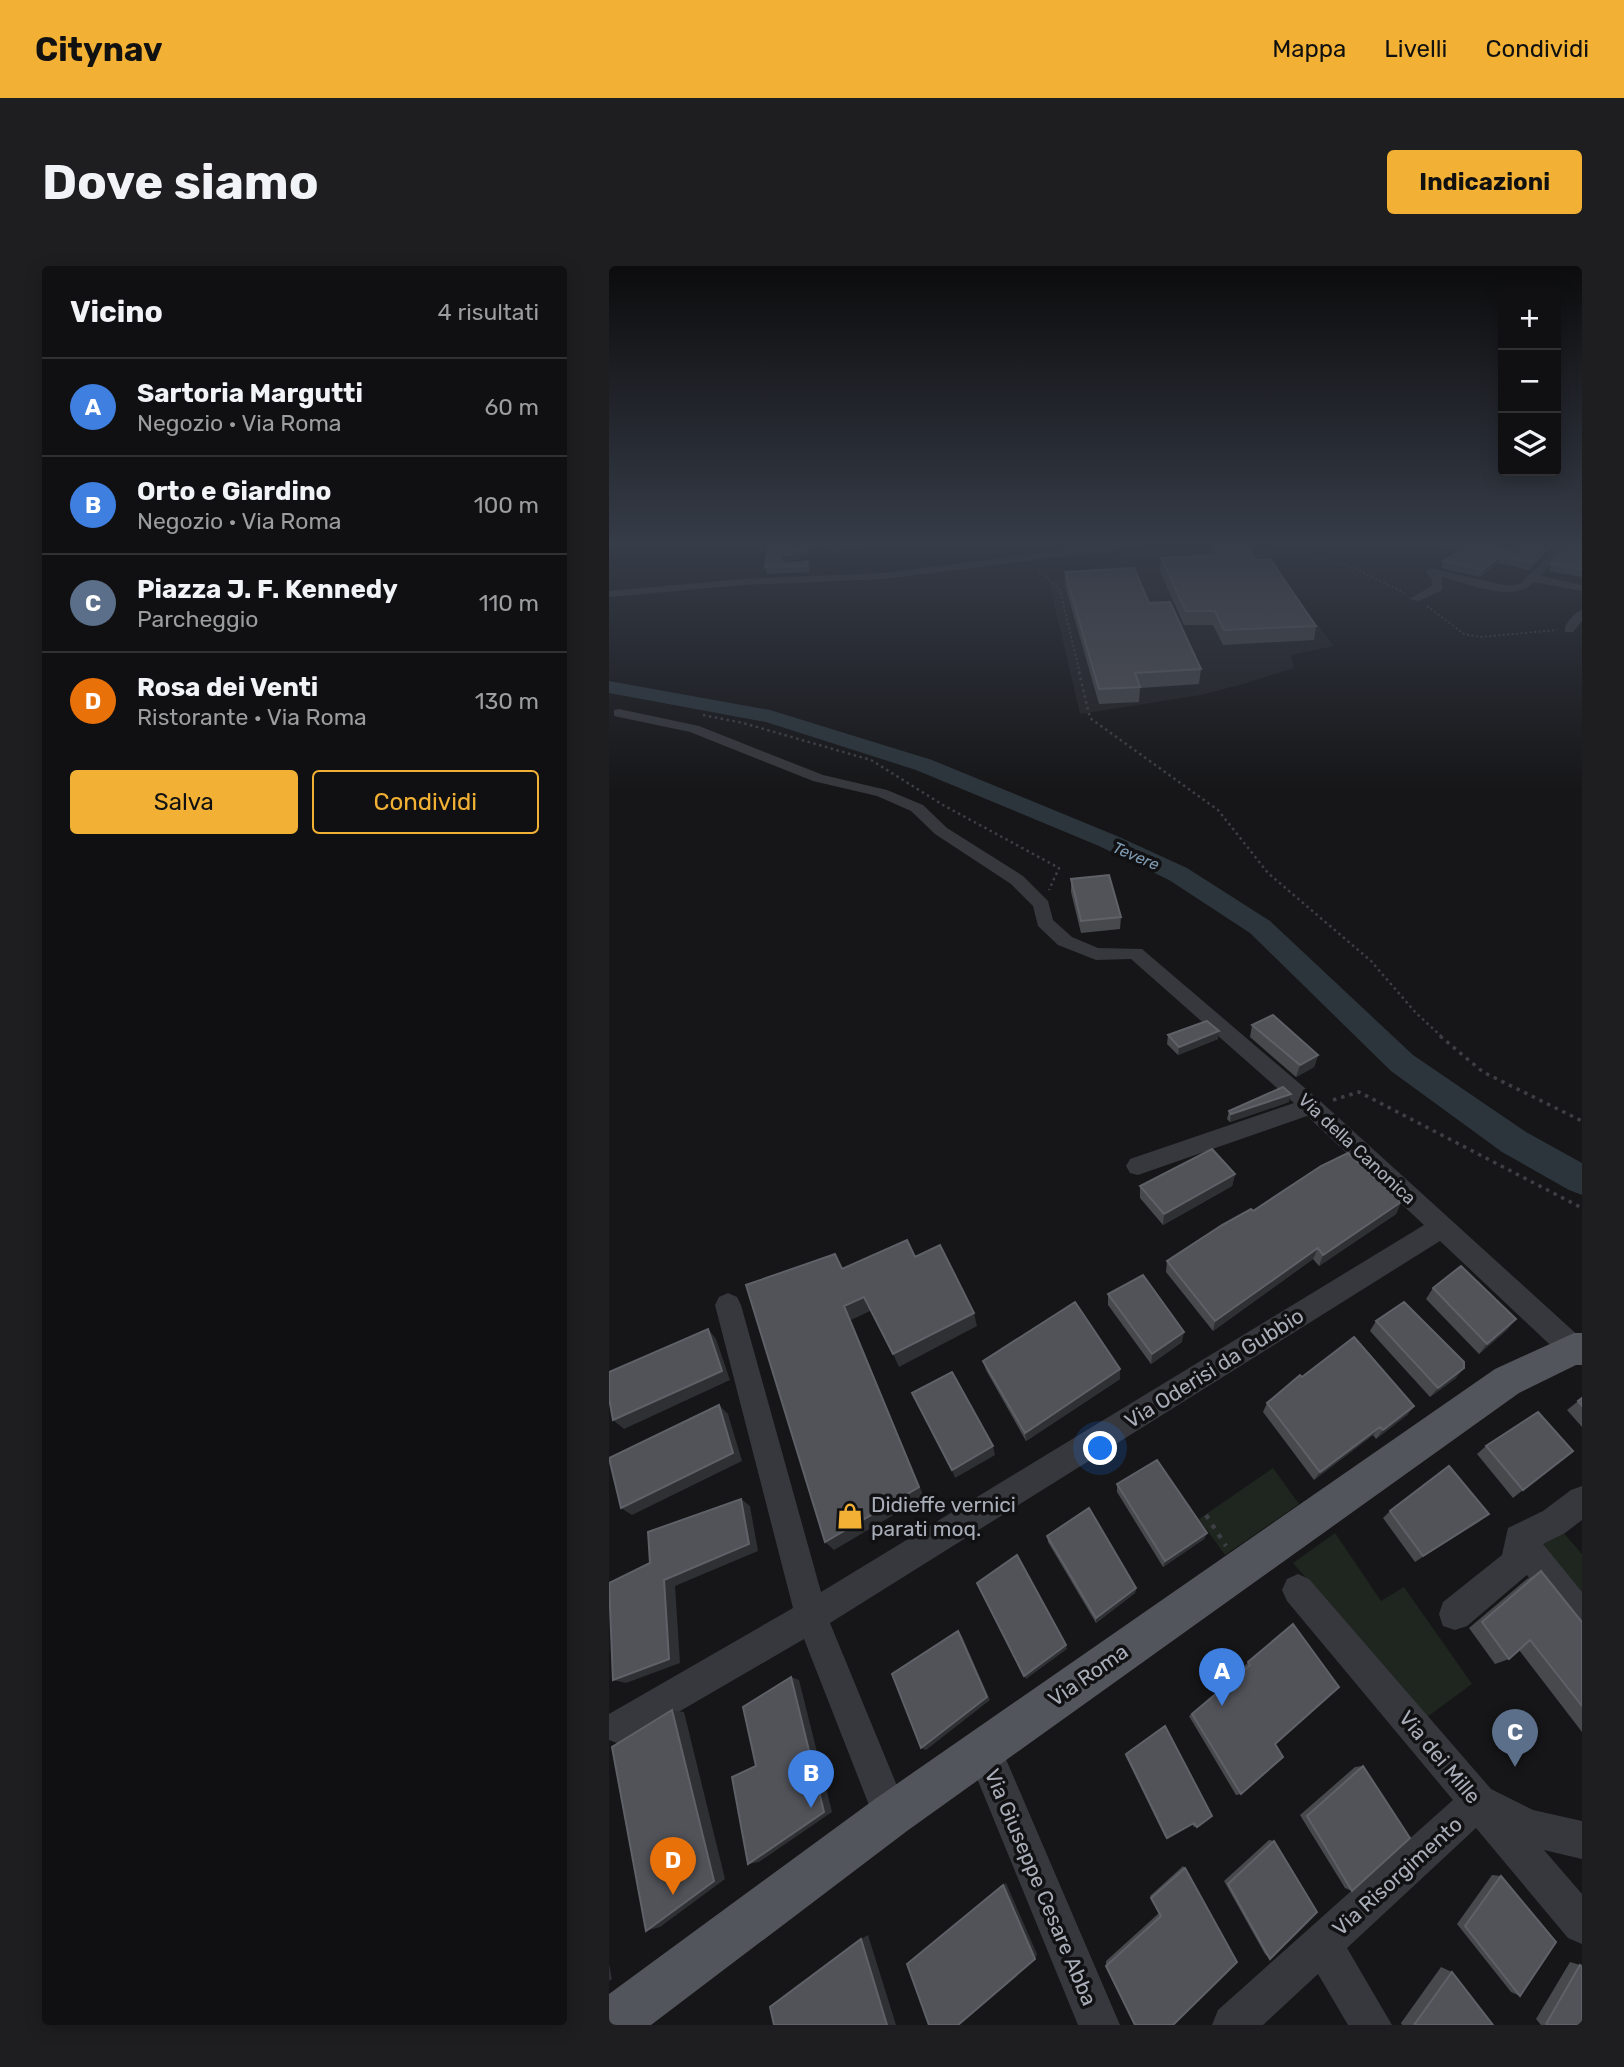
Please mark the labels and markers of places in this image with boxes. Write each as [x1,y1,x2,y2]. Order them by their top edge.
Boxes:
place label: Didieffe vernici parati moq. [871,1492,1016,1541]
shop icon: Didieffe vernici parati moq. [835,1501,865,1531]
pin: A [1199,1648,1245,1706]
pin: C [1492,1709,1538,1767]
pin: B [788,1750,834,1808]
pin: D [650,1837,696,1895]

